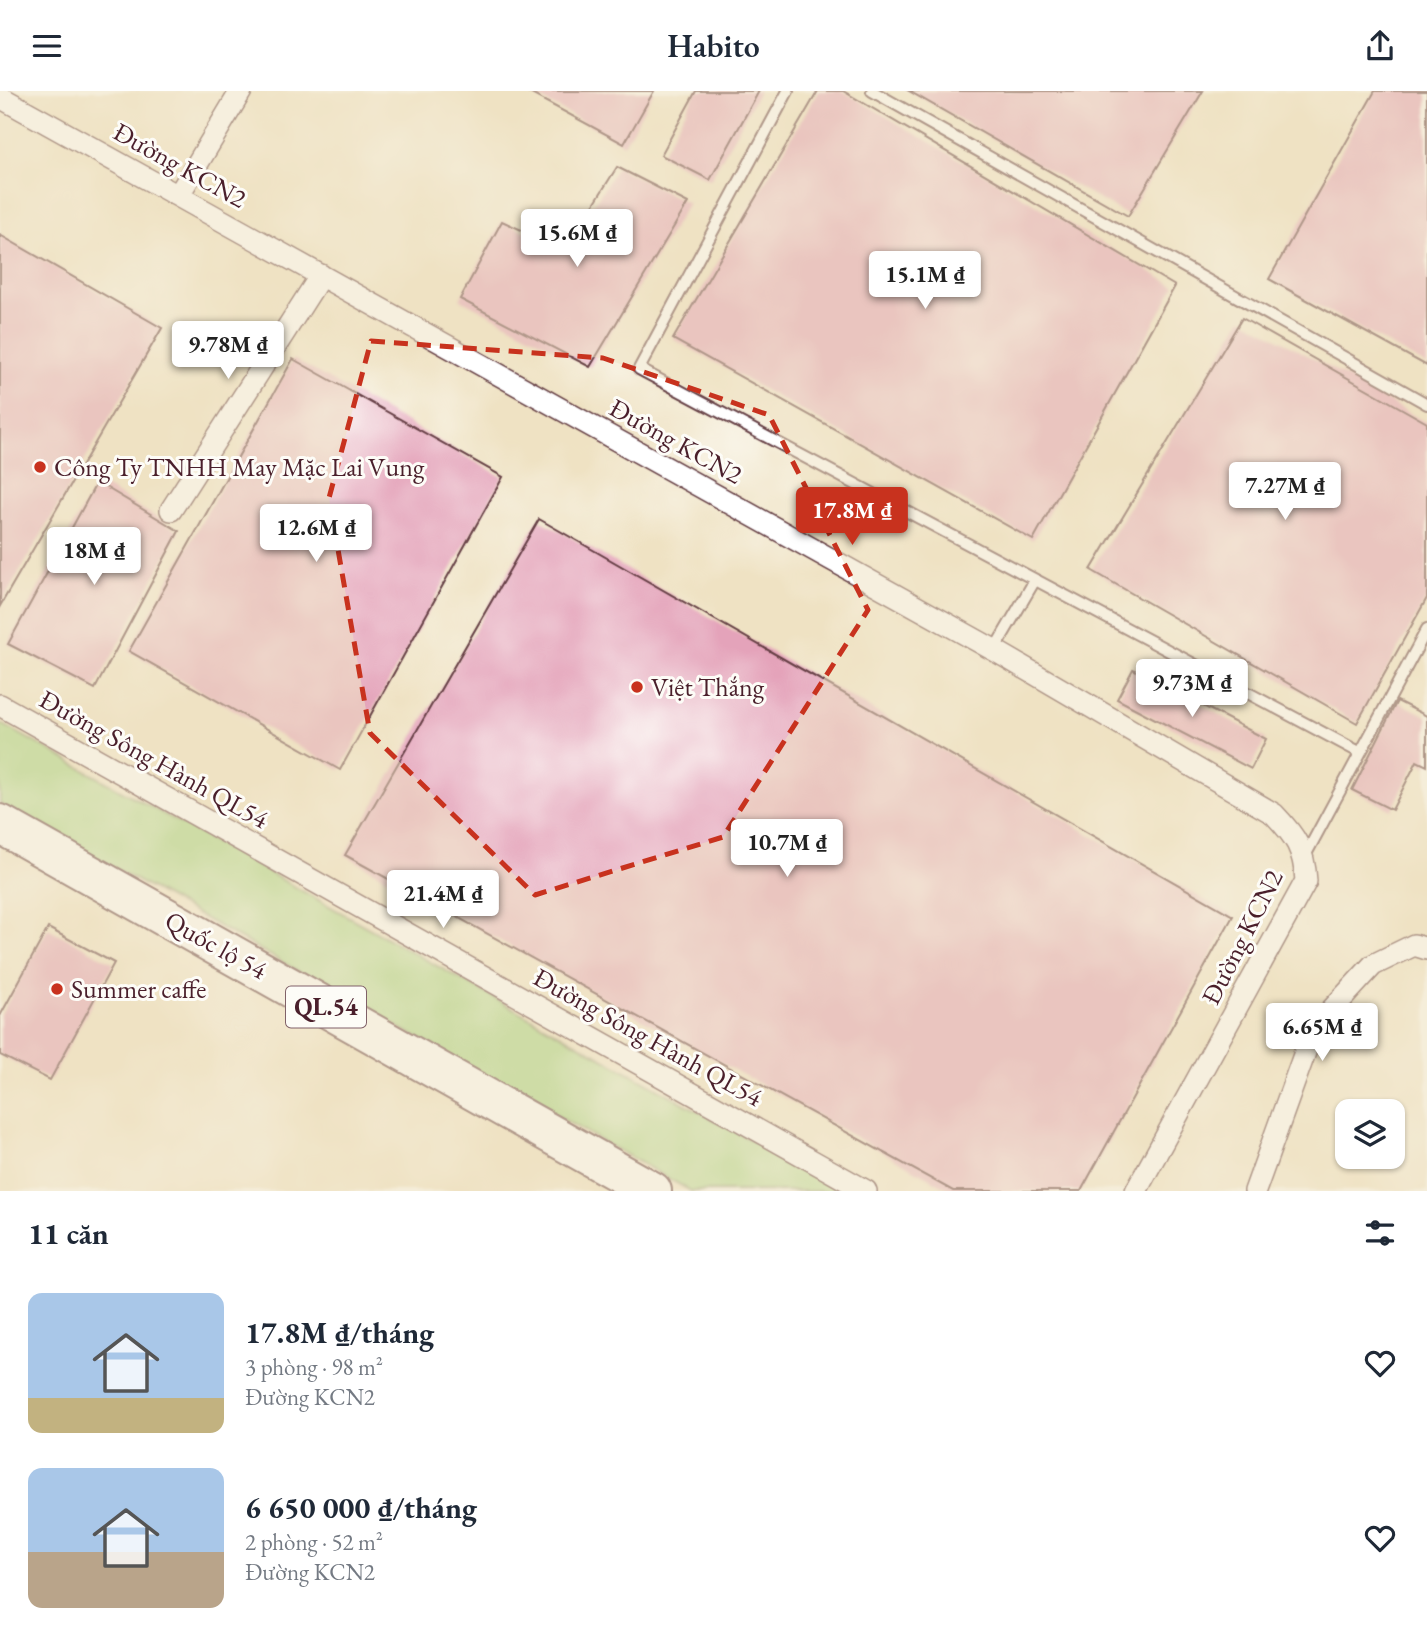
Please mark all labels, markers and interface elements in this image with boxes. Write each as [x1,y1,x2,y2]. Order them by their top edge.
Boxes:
text: Habito [667,25,760,67]
icon: menu [28,27,66,65]
icon: share [1361,27,1399,65]
street label: Đường KCN2 [108,115,253,216]
pin: 15.6M ₫ [512,209,642,269]
text: 15.6M ₫ [537,217,617,247]
pin: 15.1M ₫ [860,251,990,311]
text: 15.1M ₫ [885,259,965,289]
pin: 9.78M ₫ [163,321,293,381]
text: 9.78M ₫ [188,329,268,359]
street label: Đường KCN2 [604,391,749,492]
place label: Công Ty TNHH May Mặc Lai Vung [54,450,425,484]
marker: Công Ty TNHH May Mặc Lai Vung [32,459,48,475]
pin: 7.27M ₫ [1220,463,1350,522]
text: 7.27M ₫ [1245,470,1325,500]
pin: 17.8M ₫ [787,487,917,547]
text: 17.8M ₫ [812,495,892,525]
pin: 12.6M ₫ [251,505,381,564]
text: 12.6M ₫ [276,512,356,542]
pin: 18M ₫ [45,527,143,587]
text: 18M ₫ [63,535,125,565]
pin: 9.73M ₫ [1127,659,1257,719]
text: 9.73M ₫ [1152,667,1232,697]
place label: Việt Thắng [651,670,765,704]
marker: Việt Thắng [629,679,645,695]
street label: Đường Sông Hành QL54 [34,682,275,836]
pin: 10.7M ₫ [722,819,852,879]
text: 10.7M ₫ [747,827,827,857]
street label: Đường KCN2 [1194,863,1291,1010]
pin: 21.4M ₫ [378,871,508,930]
text: 21.4M ₫ [403,878,483,908]
street label: Quốc lộ 54 [159,903,273,987]
street label: Đường Sông Hành QL54 [528,960,769,1114]
place label: Summer caffe [71,972,206,1006]
marker: Summer caffe [49,981,65,997]
road number: QL.54 [286,987,366,1027]
pin: 6.65M ₫ [1257,1003,1387,1063]
text: 6.65M ₫ [1282,1011,1362,1041]
map controls [1335,1099,1405,1169]
button: layers [1335,1099,1405,1169]
text: 11 căn [28,1214,109,1253]
icon: filters [1361,1214,1399,1252]
text: 17.8M ₫/tháng [245,1313,434,1352]
icon: home [84,1321,168,1405]
icon: heart [1361,1344,1399,1382]
text: 3 phòng · 98 m² [245,1352,383,1382]
text: Đường KCN2 [245,1382,375,1412]
text: 6 650 000 ₫/tháng [245,1488,477,1527]
icon: home [84,1496,168,1580]
icon: heart [1361,1519,1399,1557]
text: 2 phòng · 52 m² [245,1527,383,1557]
text: Đường KCN2 [245,1557,375,1587]

